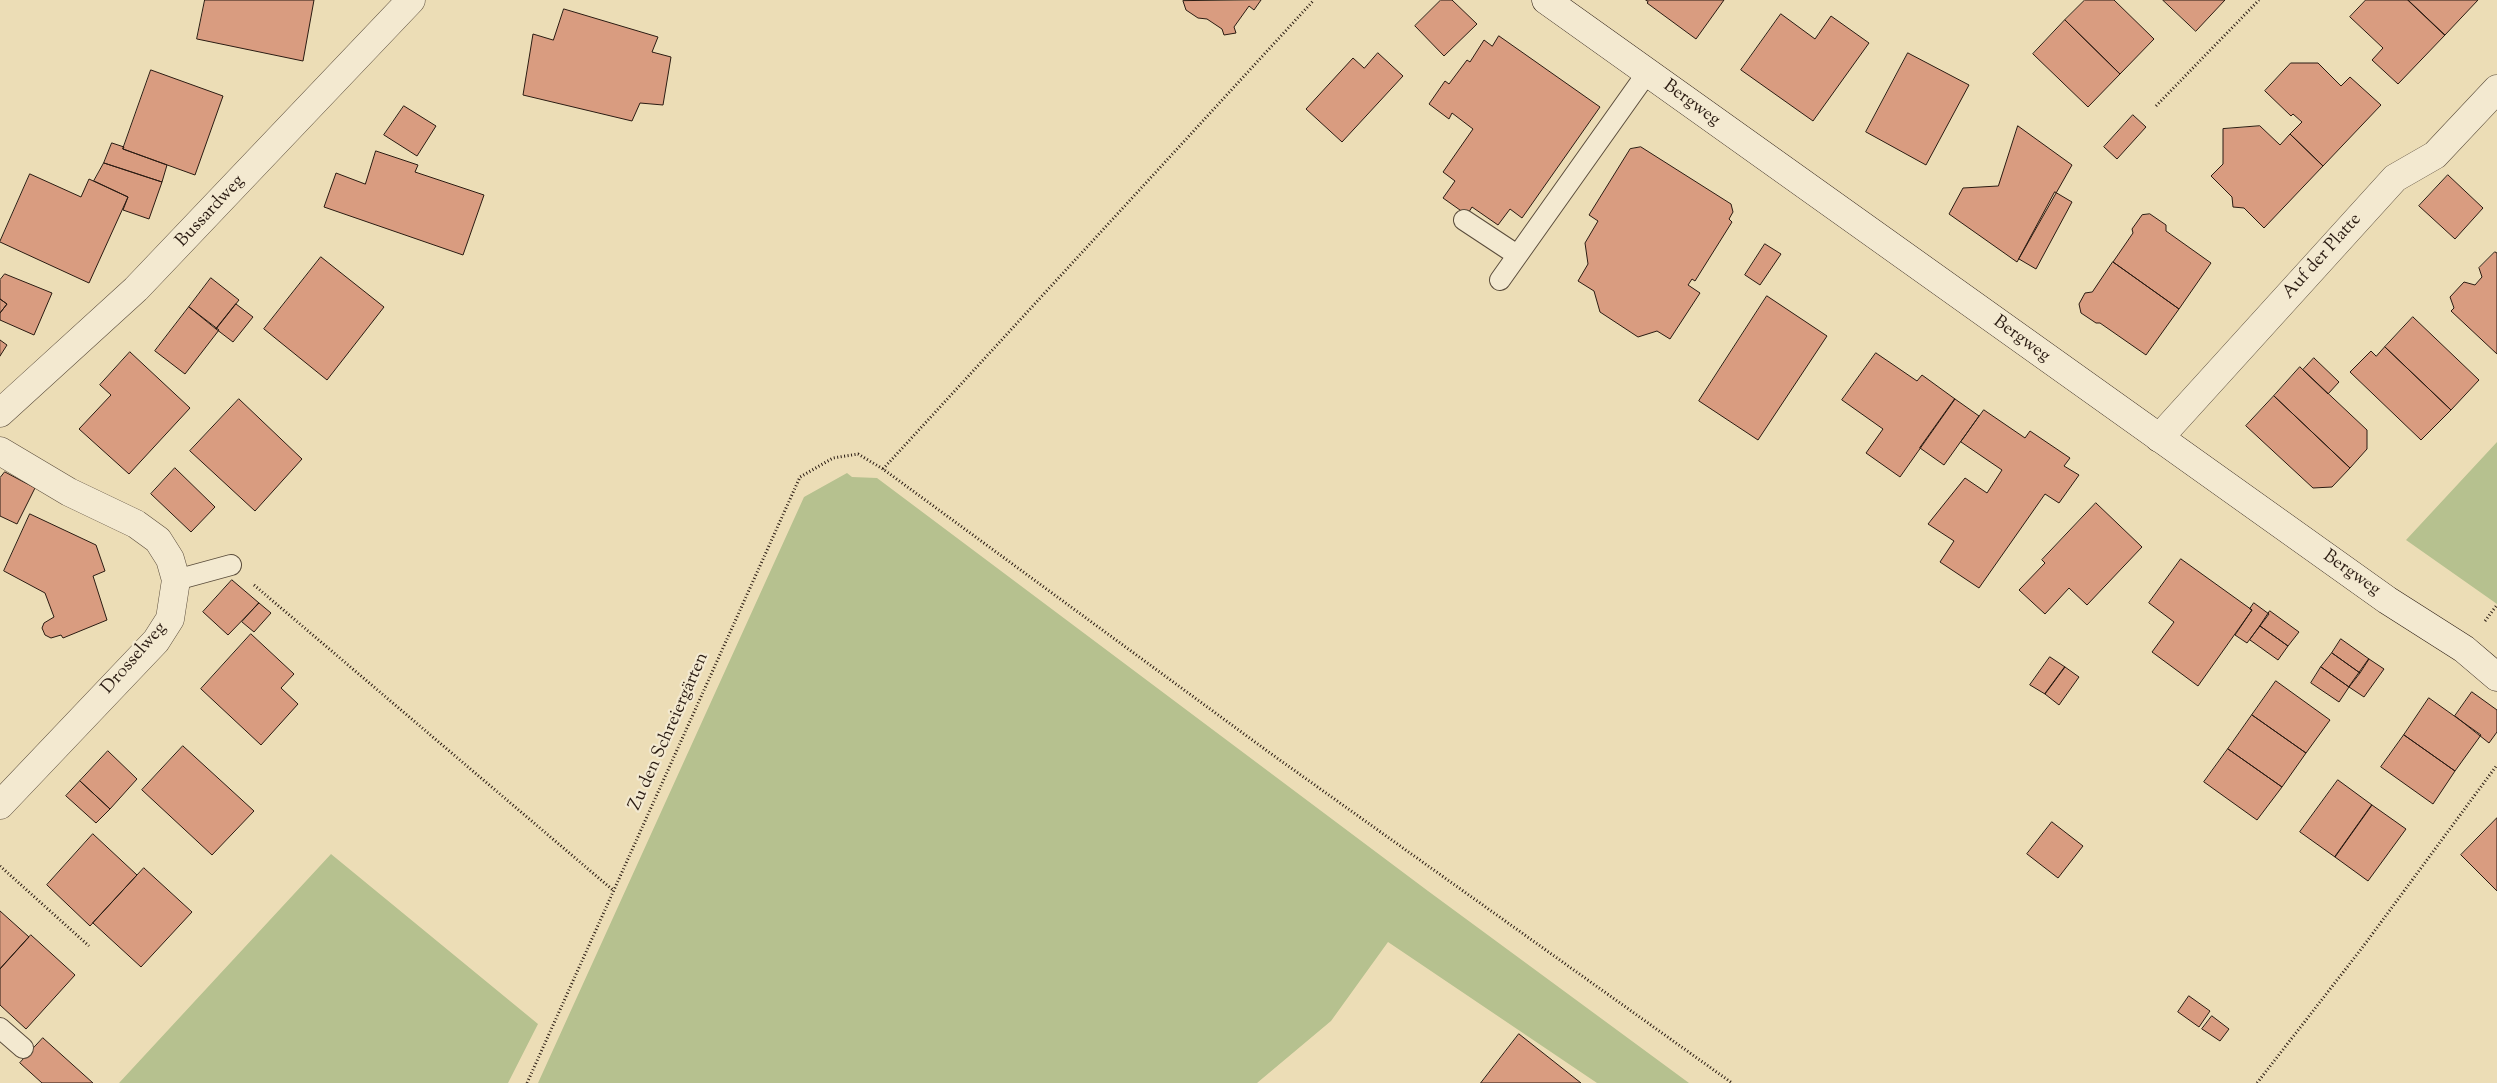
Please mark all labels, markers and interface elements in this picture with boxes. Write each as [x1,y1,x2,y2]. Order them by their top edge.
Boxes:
street label: Bergweg [1658,76,1724,132]
street label: Bussardweg [172,171,250,253]
street label: Auf der Platte [2279,210,2367,304]
street label: Bergweg [1988,312,2054,368]
street label: Bergweg [2318,546,2384,602]
street label: Drosselweg [98,619,172,699]
street label: Zu den Schreiergärten [625,650,715,814]

